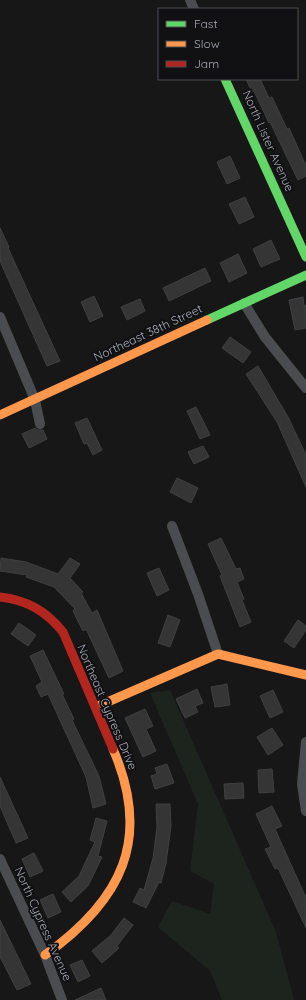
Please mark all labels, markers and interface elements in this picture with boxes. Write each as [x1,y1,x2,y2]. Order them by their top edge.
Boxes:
legend [158,8,298,80]
text: Fast [194,16,218,31]
text: Slow [194,36,220,51]
text: Jam [194,56,219,71]
street label: North Lister Avenue [239,88,298,194]
street label: Northeast 38th Street [91,301,205,364]
street label: Northeast Cypress Drive [74,642,141,772]
street label: North Cypress Avenue [12,864,75,983]

